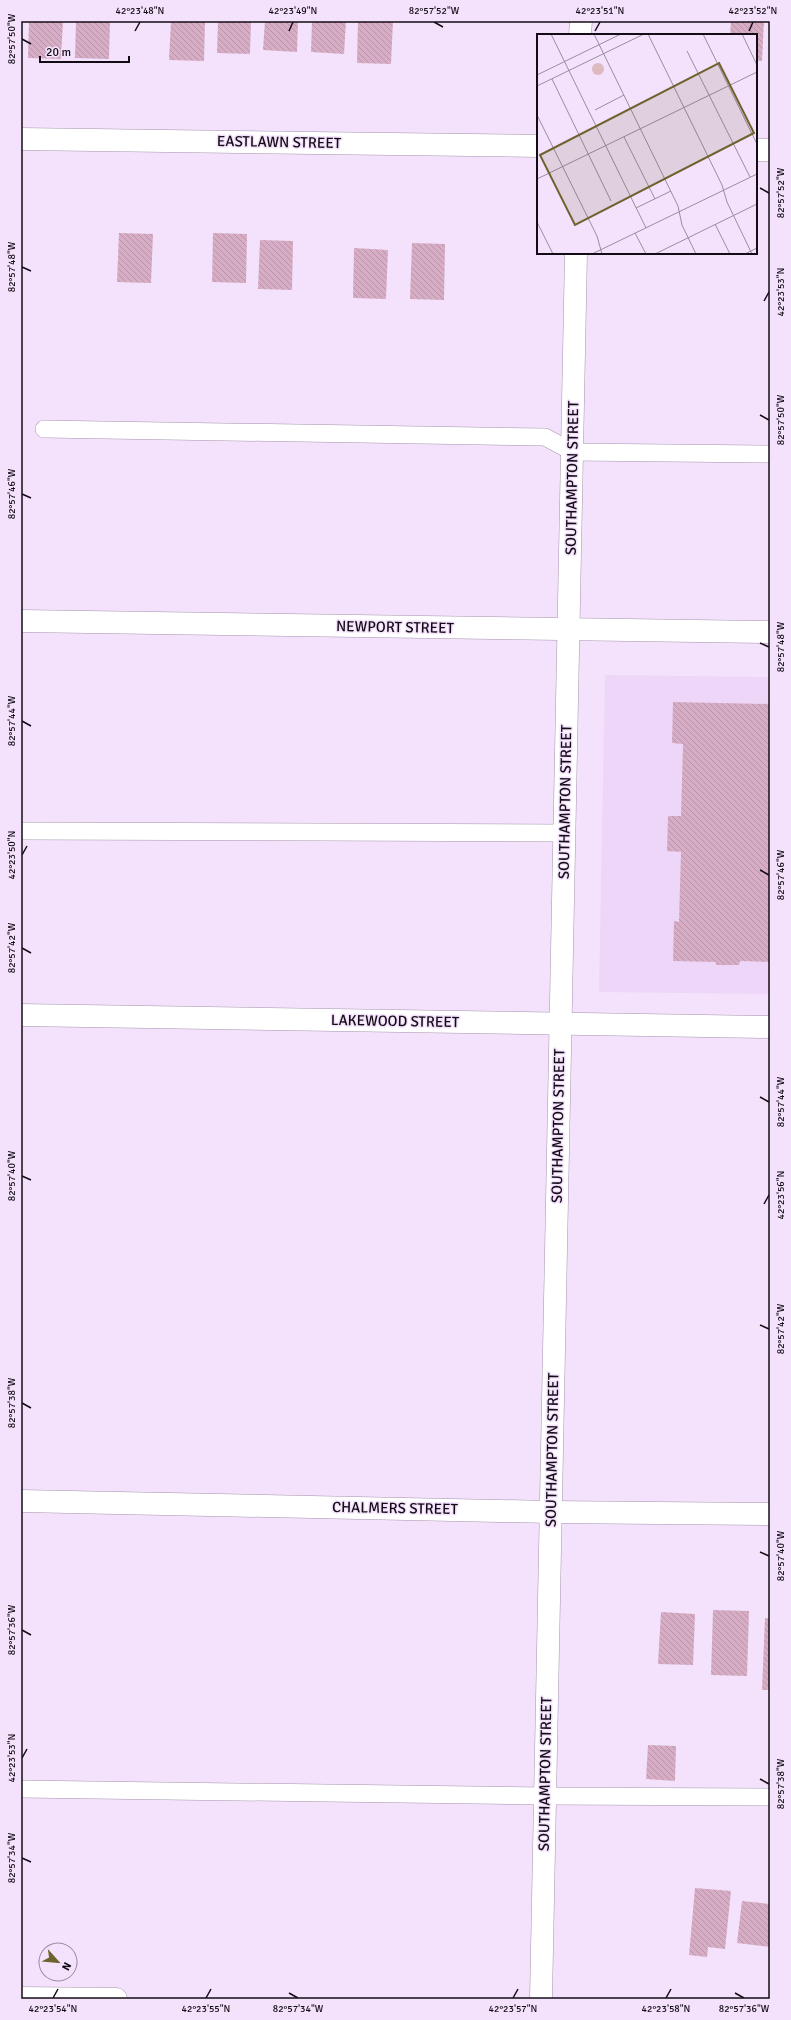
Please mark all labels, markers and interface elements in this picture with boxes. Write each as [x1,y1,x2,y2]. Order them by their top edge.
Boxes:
text: 42°23'48"N [116,5,164,17]
text: 42°23'49"N [269,5,317,17]
text: 82°57'52"W [409,5,460,17]
text: 42°23'51"N [576,5,624,17]
text: 42°23'52"N [729,5,777,17]
text: 82°57'50"W [6,13,18,64]
inset map [537,34,757,254]
scale bar [40,38,129,64]
text: 20 m [46,45,71,60]
street label: EASTLAWN STREET [217,132,342,152]
text: 82°57'52"W [775,167,787,218]
text: 82°57'48"W [6,241,18,292]
text: 42°23'53"N [775,268,787,316]
text: 82°57'50"W [775,394,787,445]
street label: SOUTHAMPTON STREET [562,400,582,555]
text: 82°57'46"W [6,468,18,519]
street label: NEWPORT STREET [336,617,455,637]
text: 82°57'48"W [775,621,787,672]
text: 82°57'44"W [6,695,18,746]
street label: SOUTHAMPTON STREET [555,724,575,879]
text: 42°23'50"N [6,831,18,879]
text: 82°57'46"W [775,849,787,900]
text: 82°57'42"W [6,922,18,973]
street label: LAKEWOOD STREET [331,1011,460,1031]
street label: SOUTHAMPTON STREET [548,1048,568,1203]
text: 82°57'44"W [775,1076,787,1127]
text: 82°57'40"W [6,1150,18,1201]
text: 42°23'56"N [775,1171,787,1219]
text: 82°57'42"W [775,1303,787,1354]
street label: SOUTHAMPTON STREET [542,1372,562,1527]
text: 82°57'38"W [6,1377,18,1428]
street label: CHALMERS STREET [332,1498,459,1518]
text: 82°57'40"W [775,1530,787,1581]
text: 82°57'36"W [6,1604,18,1655]
street label: SOUTHAMPTON STREET [535,1696,555,1851]
text: 42°23'53"N [6,1734,18,1782]
text: 82°57'38"W [775,1758,787,1809]
text: 82°57'34"W [6,1832,18,1883]
north arrow [38,1942,78,1982]
text: N [59,1960,74,1973]
text: 42°23'54"N [29,2003,77,2015]
text: 42°23'55"N [182,2003,230,2015]
text: 82°57'34"W [273,2003,324,2015]
text: 42°23'57"N [489,2003,537,2015]
text: 42°23'58"N [642,2003,690,2015]
text: 82°57'36"W [719,2003,770,2015]

